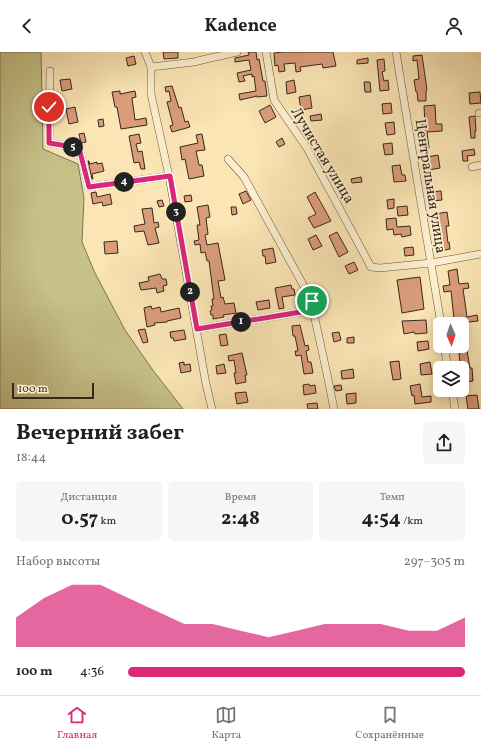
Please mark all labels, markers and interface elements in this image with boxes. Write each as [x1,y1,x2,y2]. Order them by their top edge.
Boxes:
text: Kadence [204,14,277,39]
icon: back [16,15,38,37]
icon: person [443,15,465,37]
pin [32,90,66,124]
icon: check [38,96,60,118]
street label: Лучистая улица [285,104,359,208]
street label: Центральная улица [409,118,451,255]
pin: 5 [63,137,83,157]
text: 5 [70,139,76,154]
pin: 4 [114,172,134,192]
text: 4 [121,174,127,189]
pin: 3 [166,202,186,222]
text: 3 [173,204,179,219]
pin: 2 [180,282,200,302]
text: 2 [187,284,193,299]
pin [295,284,329,318]
icon: arrive [301,290,323,312]
pin: 1 [231,312,251,332]
text: 1 [239,314,243,329]
north arrow [433,317,469,353]
map controls [433,317,469,397]
button: layers [433,361,469,397]
scale bar [12,381,94,400]
text: 100 m [18,382,48,397]
text: Вечерний забег [16,418,184,449]
button: share [423,422,465,464]
text: 18:44 [16,449,46,467]
text: Дистанция [61,490,117,505]
text: Время [225,490,256,505]
text: Темп [380,490,405,505]
text: 0.57 [61,505,98,533]
text: 2:48 [221,505,260,533]
text: 4:54 [361,505,401,533]
text: km [98,514,116,529]
text: /km [401,514,423,529]
text: Набор высоты [16,553,100,571]
text: 297–305 m [404,553,465,571]
text: 100 m [16,663,53,681]
text: 4:36 [80,663,104,681]
tab: Главная [57,704,97,743]
tab: Карта [211,704,241,743]
tab: Сохранённые [355,704,424,743]

